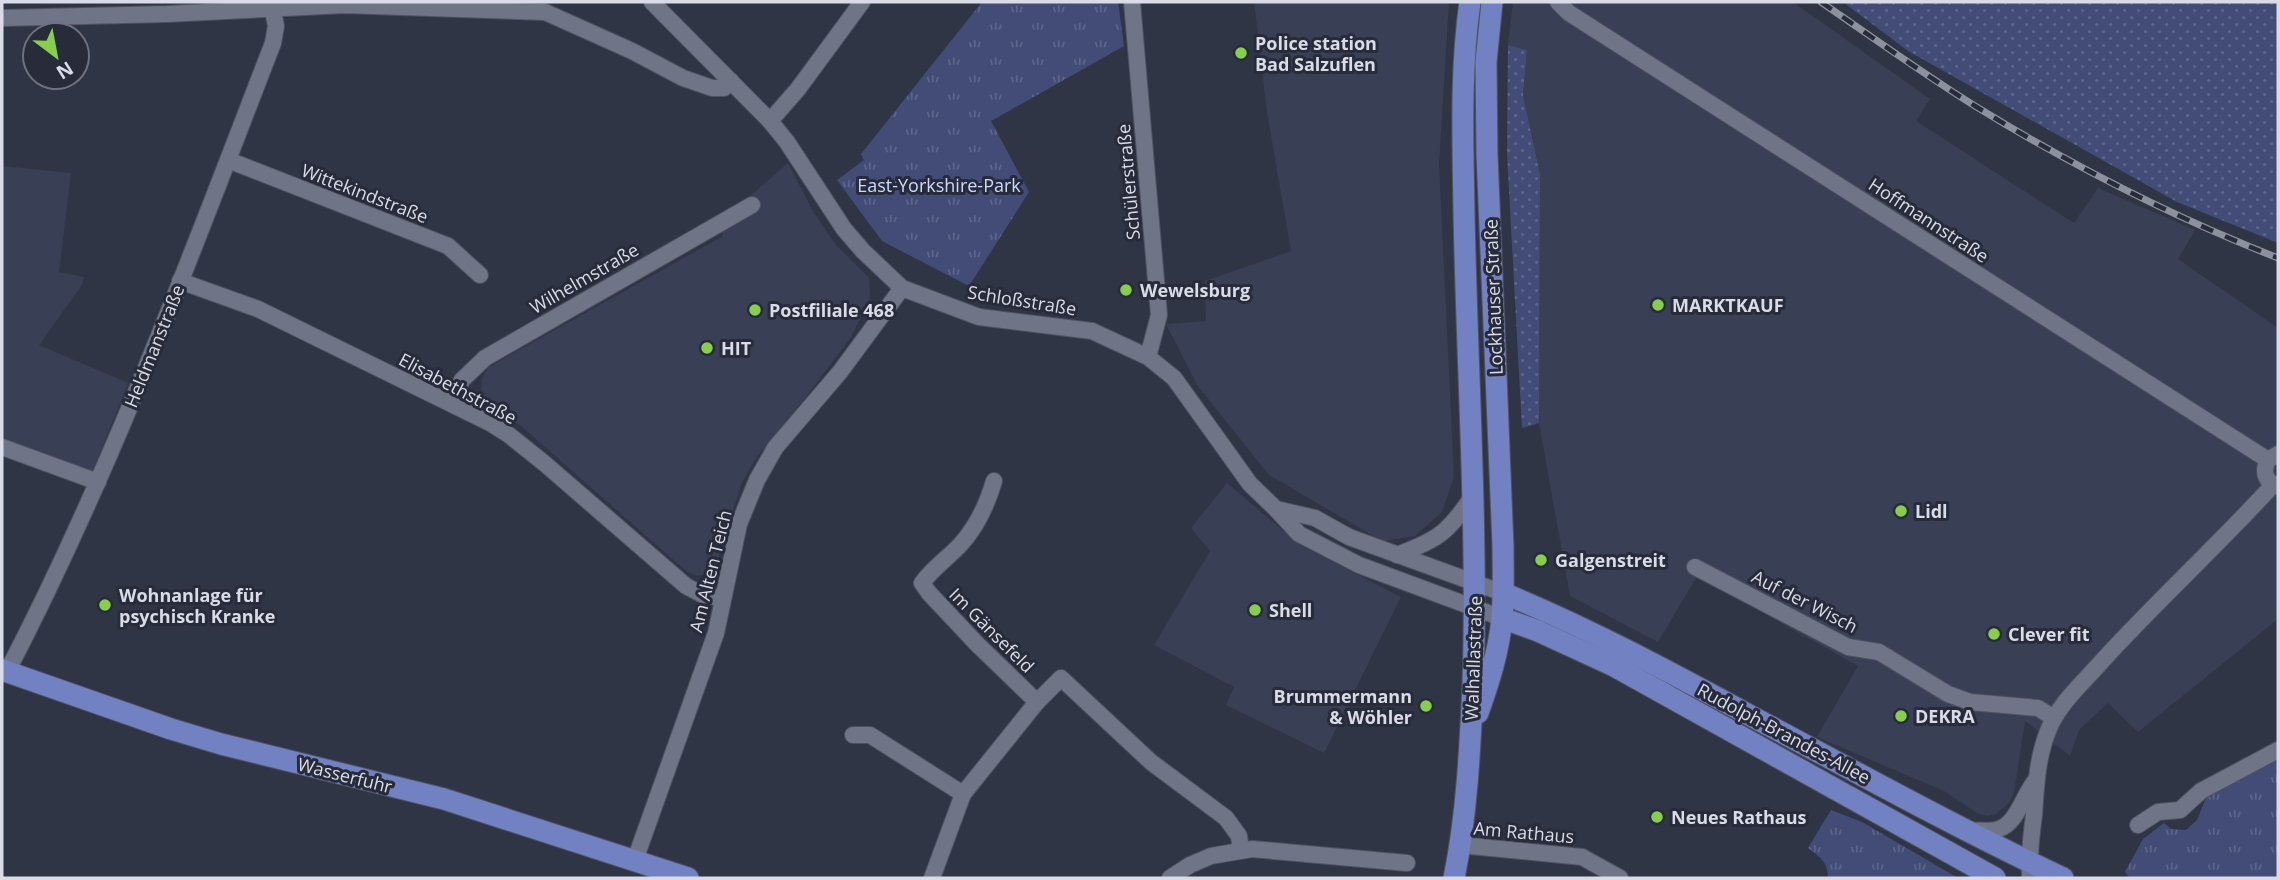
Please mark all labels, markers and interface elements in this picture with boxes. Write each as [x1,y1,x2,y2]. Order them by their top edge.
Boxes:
north arrow [21,21,91,91]
place label: Police station Bad Salzuflen [1255,31,1377,76]
marker: Police station Bad Salzuflen [1233,45,1249,61]
text: N [52,55,78,86]
street label: Schülerstraße [1111,123,1145,241]
street label: Wittekindstraße [298,158,432,228]
street label: Hoffmannstraße [1864,172,1994,268]
park label: East-Yorkshire-Park [857,173,1021,197]
street label: Lockhauser Straße [1478,219,1508,375]
street label: Wilhelmstraße [525,237,643,319]
place label: Wewelsburg [1140,278,1250,302]
street label: Schloßstraße [966,280,1078,320]
street label: Heldmanstraße [118,281,190,411]
marker: Wewelsburg [1118,282,1134,298]
place label: MARKTKAUF [1672,293,1784,317]
marker: MARKTKAUF [1650,297,1666,313]
place label: Postfiliale 468 [769,298,894,322]
marker: Postfiliale 468 [747,302,763,318]
place label: HIT [721,336,752,360]
marker: HIT [699,340,715,356]
street label: Elisabethstraße [395,347,521,429]
place label: Lidl [1915,499,1948,523]
marker: Lidl [1893,503,1909,519]
street label: Am Alten Teich [683,507,737,635]
place label: Galgenstreit [1555,548,1666,572]
marker: Galgenstreit [1533,552,1549,568]
street label: Auf der Wisch [1748,564,1862,638]
street label: Im Gänsefeld [944,582,1040,678]
place label: Wohnanlage für psychisch Kranke [119,583,276,628]
street label: Walhallastraße [1459,595,1487,721]
marker: Wohnanlage für psychisch Kranke [97,597,113,613]
place label: Shell [1269,598,1312,622]
marker: Shell [1247,602,1263,618]
place label: Clever fit [2008,622,2090,646]
marker: Clever fit [1986,626,2002,642]
street label: Rudolph-Brandes-Allee [1693,677,1875,789]
place label: Brummermann & Wöhler [1274,684,1412,729]
marker: Brummermann & Wöhler [1418,698,1434,714]
place label: DEKRA [1915,704,1975,728]
marker: DEKRA [1893,708,1909,724]
street label: Wasserfuhr [295,752,395,798]
place label: Neues Rathaus [1671,805,1806,829]
marker: Neues Rathaus [1649,809,1665,825]
street label: Am Rathaus [1473,816,1575,848]

